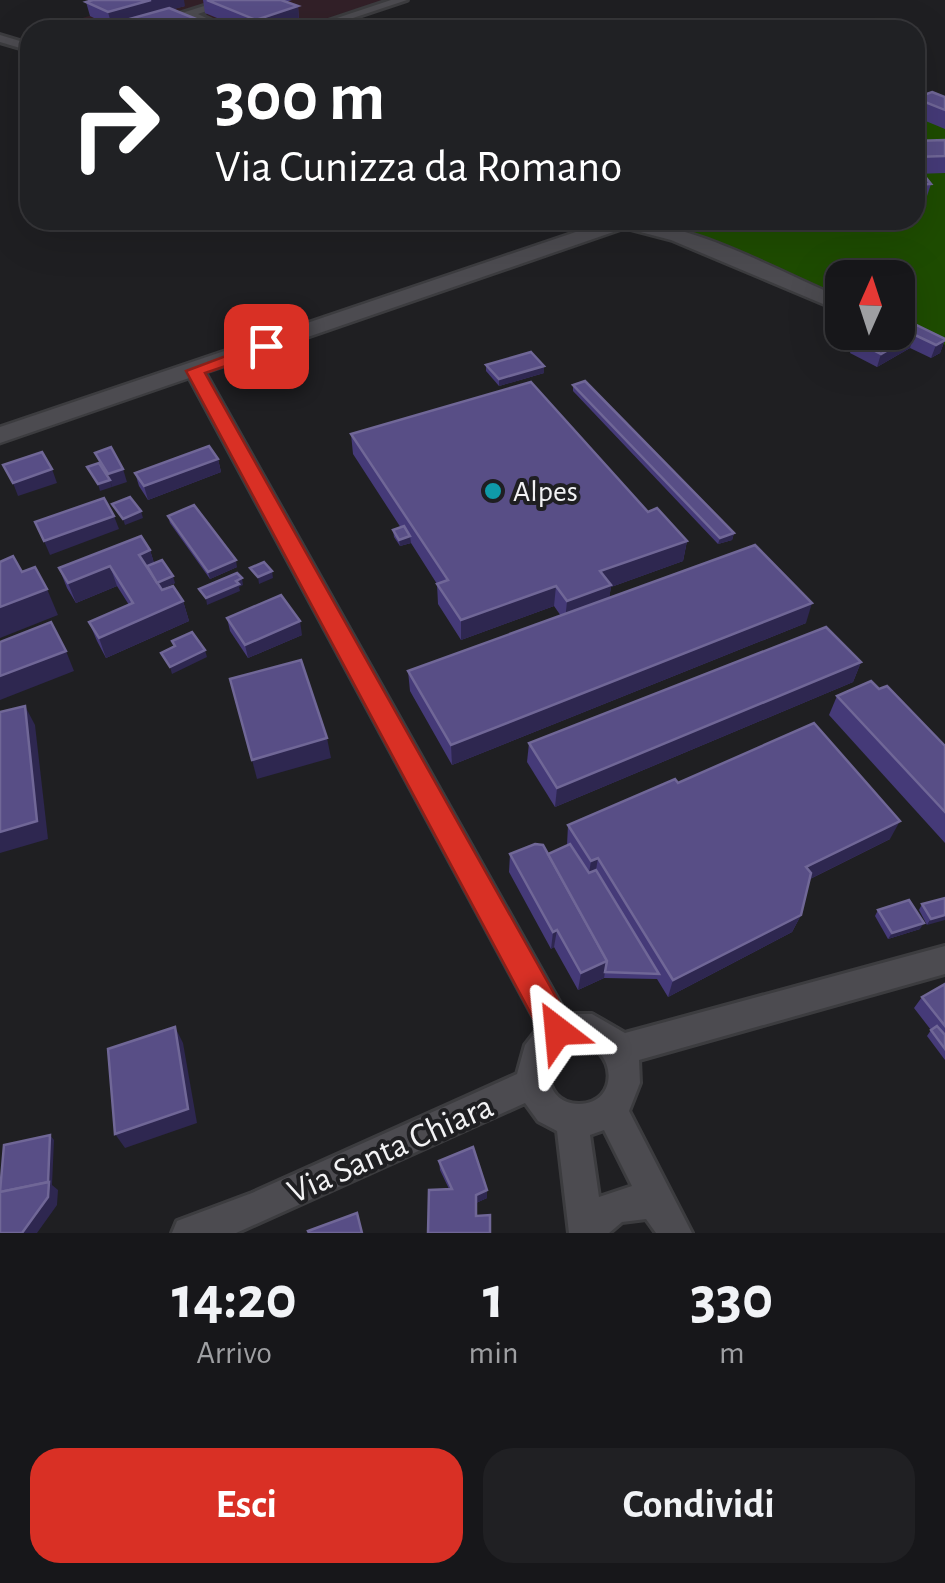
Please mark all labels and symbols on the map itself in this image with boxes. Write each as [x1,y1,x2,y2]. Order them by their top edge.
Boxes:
north arrow [825,260,915,350]
pin [224,304,309,389]
place label: Alpes [513,477,578,507]
marker: Alpes [482,480,504,502]
position arrow [506,979,610,1083]
street label: Via Santa Chiara [283,1088,499,1210]

